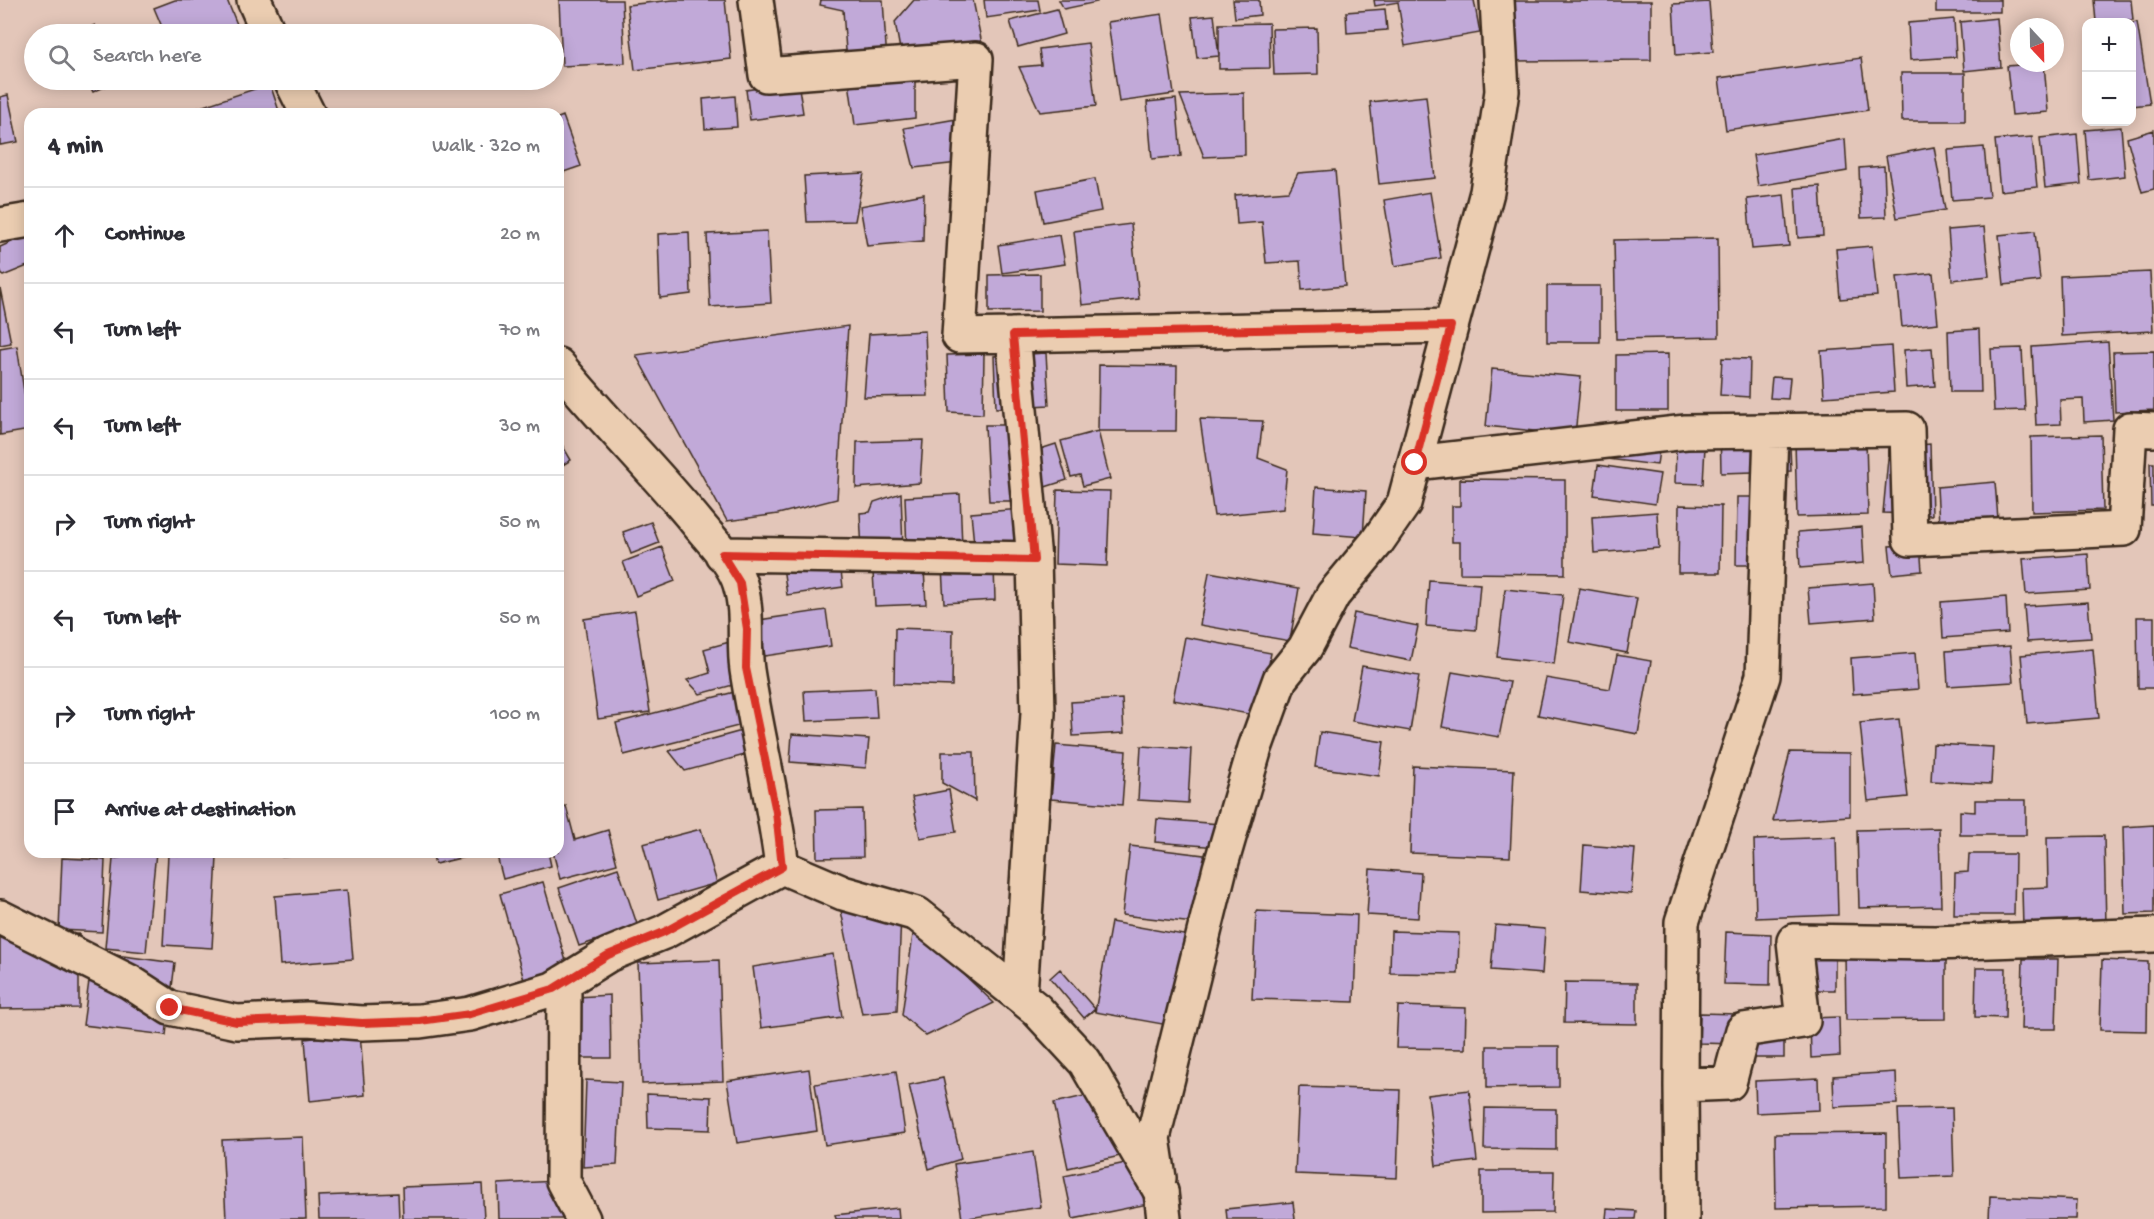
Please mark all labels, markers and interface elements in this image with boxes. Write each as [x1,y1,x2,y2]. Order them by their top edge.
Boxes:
north arrow [2010,18,2064,72]
map controls [2082,18,2136,126]
button: + [2082,18,2136,72]
search box [24,24,564,90]
icon: search [45,41,78,74]
text: Search here [93,44,201,70]
button: − [2082,72,2136,126]
text: 4 min [48,132,103,163]
text: Walk · 320 m [432,136,540,159]
icon: ahead [48,219,81,252]
text: Continue [105,222,185,248]
text: 20 m [500,224,540,247]
icon: left [48,315,81,348]
text: Turn left [105,318,179,344]
text: 70 m [499,320,540,343]
icon: left [48,411,81,444]
text: Turn left [105,414,179,440]
text: 30 m [499,416,540,439]
route start [1401,449,1427,475]
icon: right [48,507,81,540]
text: Turn right [105,510,193,536]
text: 50 m [499,512,540,535]
icon: left [48,603,81,636]
text: Turn left [105,606,179,632]
text: 50 m [499,608,540,631]
icon: right [48,699,81,732]
text: Turn right [105,702,193,728]
text: 100 m [490,704,540,727]
icon: arrive [48,795,81,828]
text: Arrive at destination [105,798,295,824]
route end [156,994,182,1020]

